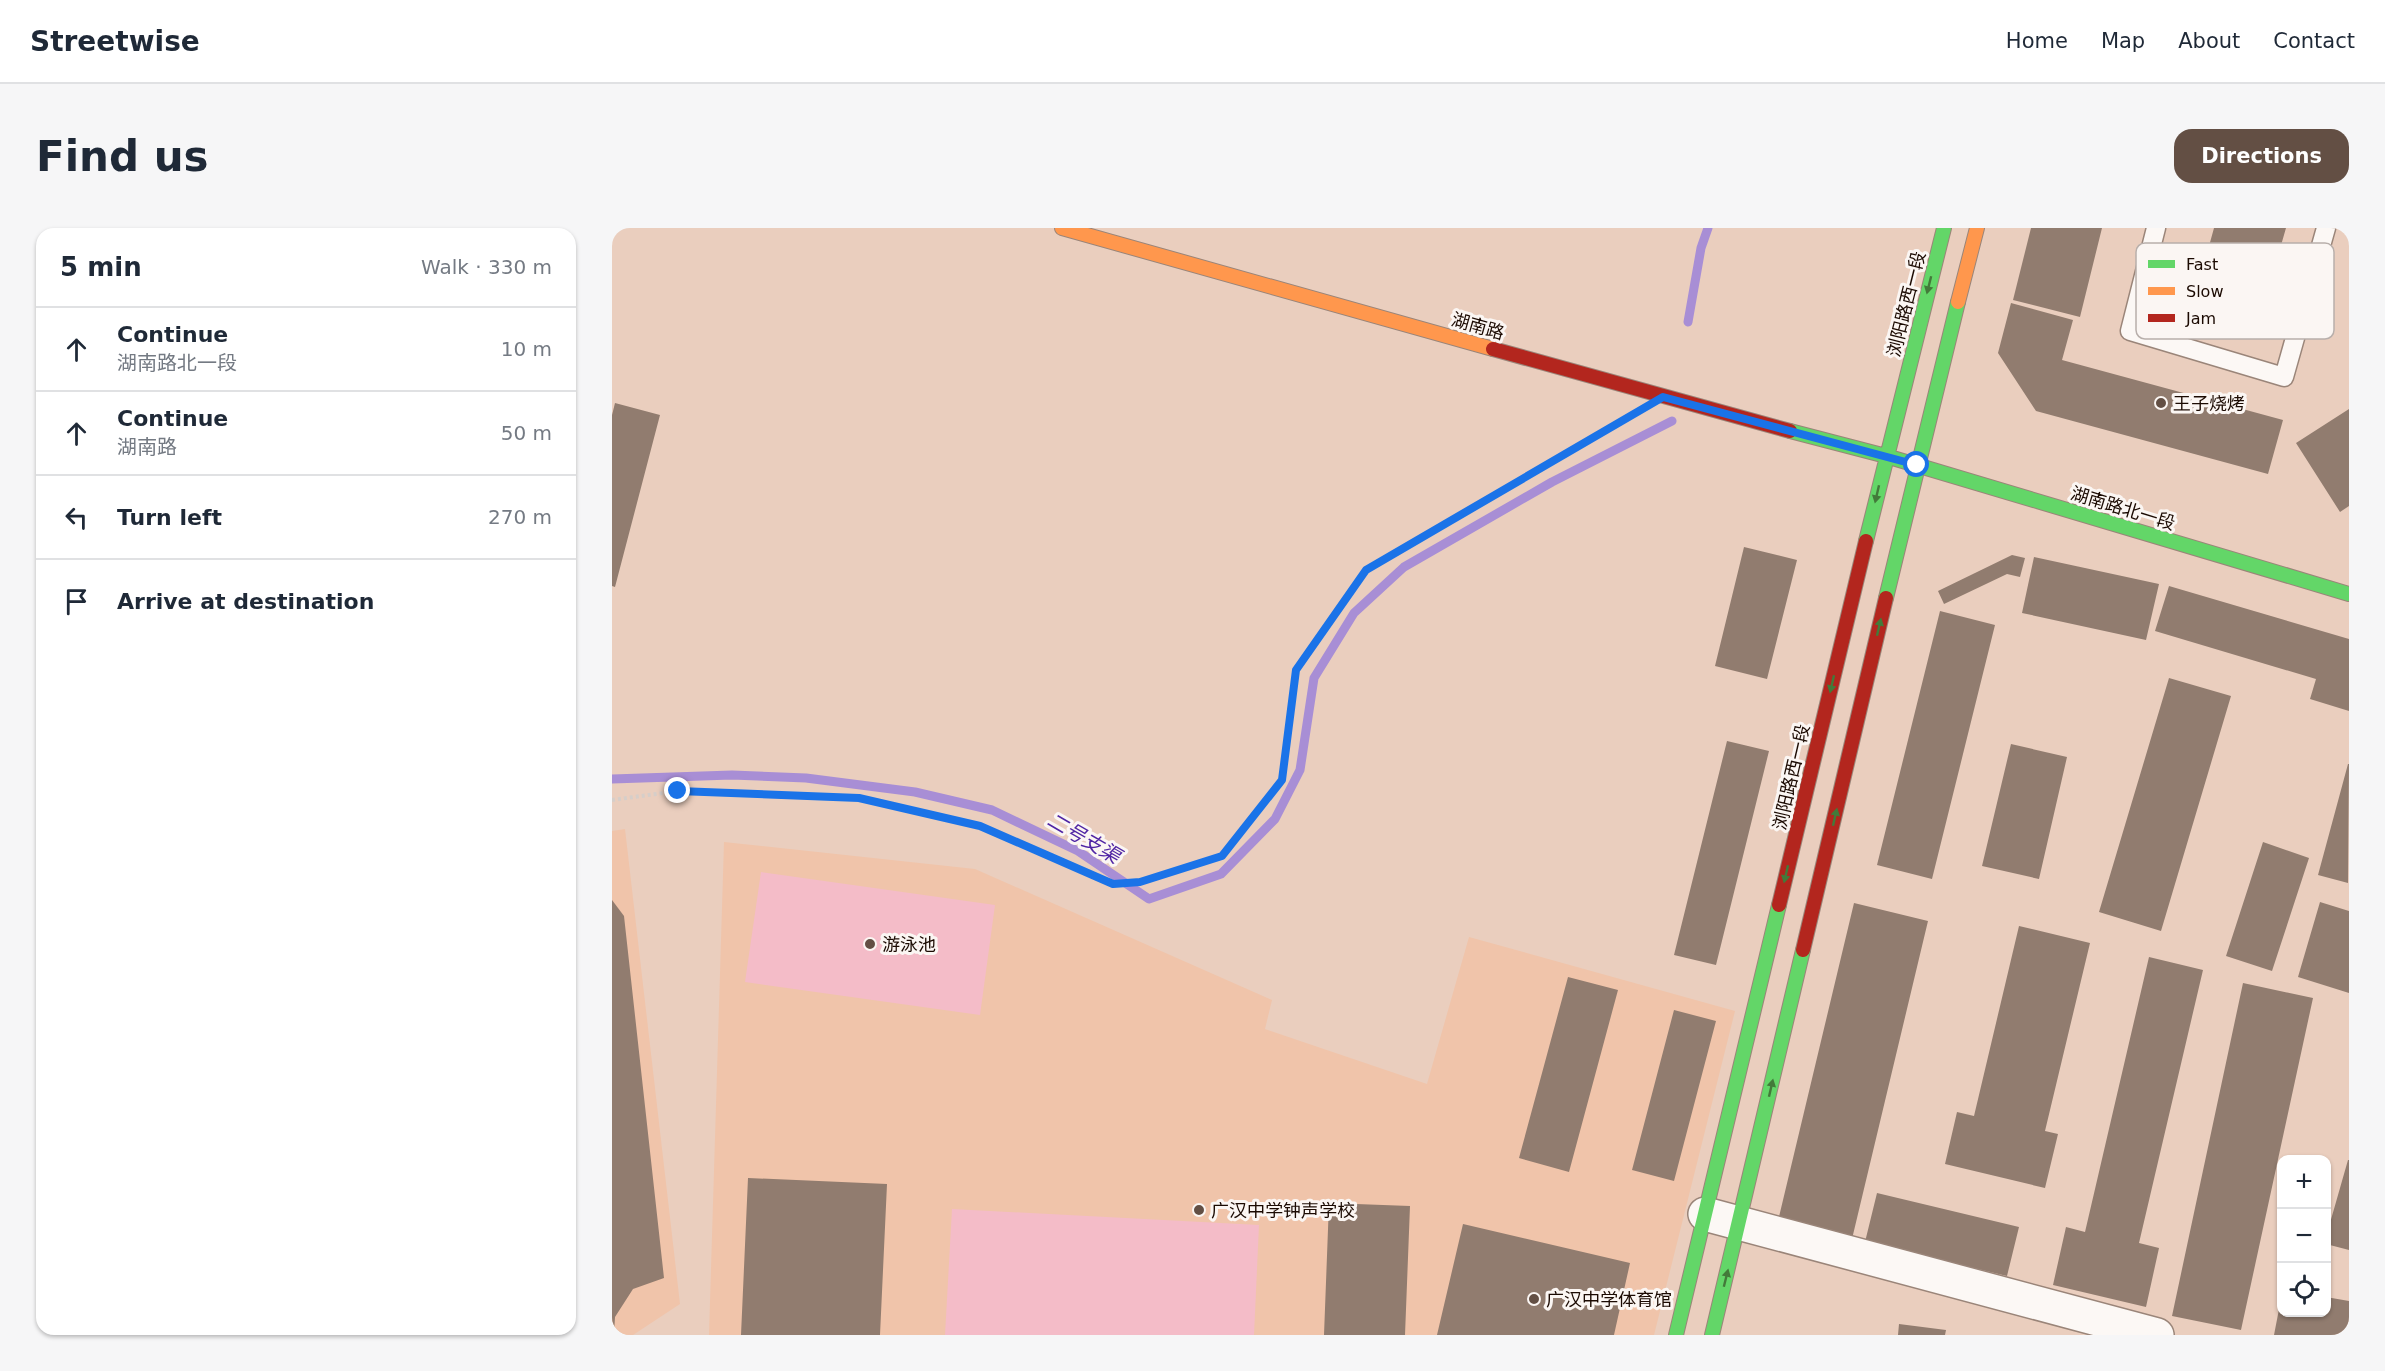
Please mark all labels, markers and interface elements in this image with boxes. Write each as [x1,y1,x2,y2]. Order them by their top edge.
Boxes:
text: Streetwise [30,25,200,58]
text: Home [2006,29,2068,53]
text: Map [2101,29,2145,53]
text: About [2178,29,2240,53]
text: Contact [2273,29,2355,53]
button: Directions [2174,129,2349,183]
text: Find us [36,132,209,181]
legend [2136,243,2334,339]
street label: 浏阳路西一段 [1883,249,1929,359]
text: 5 min [60,252,142,282]
text: Walk · 330 m [421,255,552,279]
text: Fast [2186,255,2218,274]
one-way arrow [1924,276,1934,294]
text: Slow [2186,282,2223,301]
street label: 湖南路 [1449,308,1507,344]
text: Jam [2185,309,2216,328]
text: Continue [117,322,228,347]
icon: ahead [60,333,93,366]
text: 10 m [501,337,552,361]
text: 湖南路北一段 [117,351,237,375]
place label: 王子烧烤 [2173,393,2245,414]
marker: 王子烧烤 [2154,396,2168,410]
text: Continue [117,406,228,431]
icon: ahead [60,417,93,450]
text: 50 m [501,421,552,445]
text: 湖南路 [117,435,177,459]
route start [1903,451,1929,477]
street label: 湖南路北一段 [2068,482,2178,534]
one-way arrow [1871,485,1881,503]
icon: left [60,501,93,534]
text: Turn left [117,505,222,530]
text: 270 m [488,505,552,529]
icon: arrive [60,585,93,618]
text: Arrive at destination [117,589,374,614]
one-way arrow [1875,617,1884,636]
one-way arrow [1826,675,1836,693]
street label: 浏阳路西一段 [1769,722,1813,832]
route end [664,777,690,803]
one-way arrow [1830,807,1840,826]
water label: 二号支渠 [1043,808,1127,870]
one-way arrow [1781,864,1791,883]
place label: 游泳池 [882,934,936,955]
marker: 游泳池 [863,937,877,951]
one-way arrow [1767,1079,1776,1098]
map controls [2277,1155,2331,1317]
button: + [2277,1155,2331,1209]
place label: 广汉中学钟声学校 [1211,1200,1355,1221]
marker: 广汉中学钟声学校 [1192,1203,1206,1217]
button: − [2277,1209,2331,1263]
button: locate [2277,1263,2331,1317]
one-way arrow [1722,1269,1732,1287]
place label: 广汉中学体育馆 [1546,1289,1672,1310]
marker: 广汉中学体育馆 [1527,1292,1541,1306]

